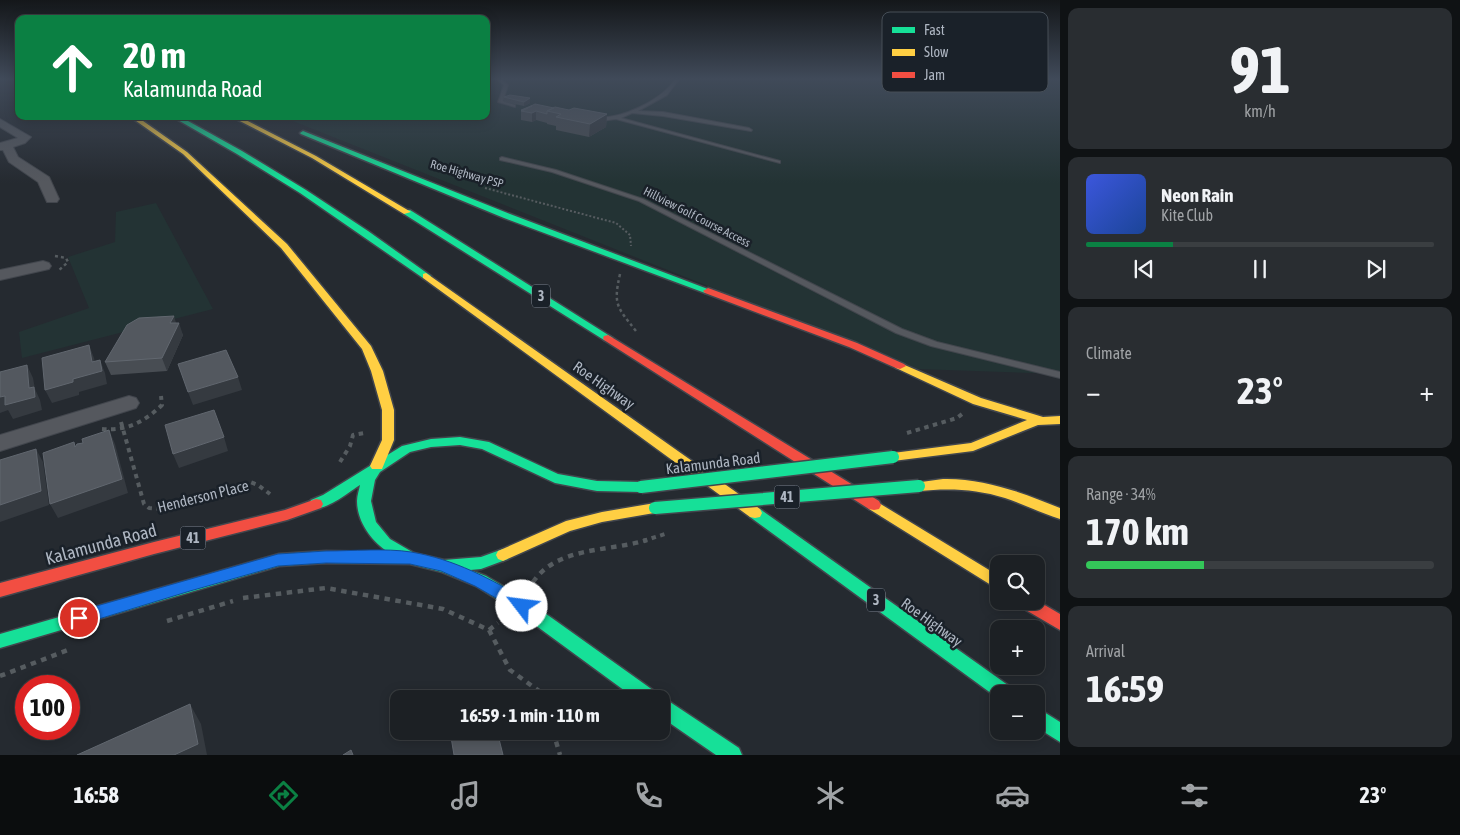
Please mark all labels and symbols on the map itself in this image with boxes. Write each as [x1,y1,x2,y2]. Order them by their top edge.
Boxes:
legend [882,12,1048,92]
text: Fast [924,22,945,38]
text: Slow [924,44,949,60]
text: Jam [924,67,945,83]
street label: Roe Highway PSP [429,157,505,191]
street label: Hillview Golf Course Access [641,184,753,250]
road number: 3 [532,284,550,308]
street label: Roe Highway [570,358,638,412]
street label: Kalamunda Road [665,449,761,477]
street label: Henderson Place [156,476,251,516]
road number: 41 [774,486,800,508]
street label: Kalamunda Road [43,519,159,569]
road number: 41 [180,526,206,550]
position arrow [495,579,547,631]
road number: 3 [867,588,885,612]
street label: Roe Highway [898,594,966,650]
pin [58,597,100,639]
speed limit sign: 100 [15,675,80,740]

